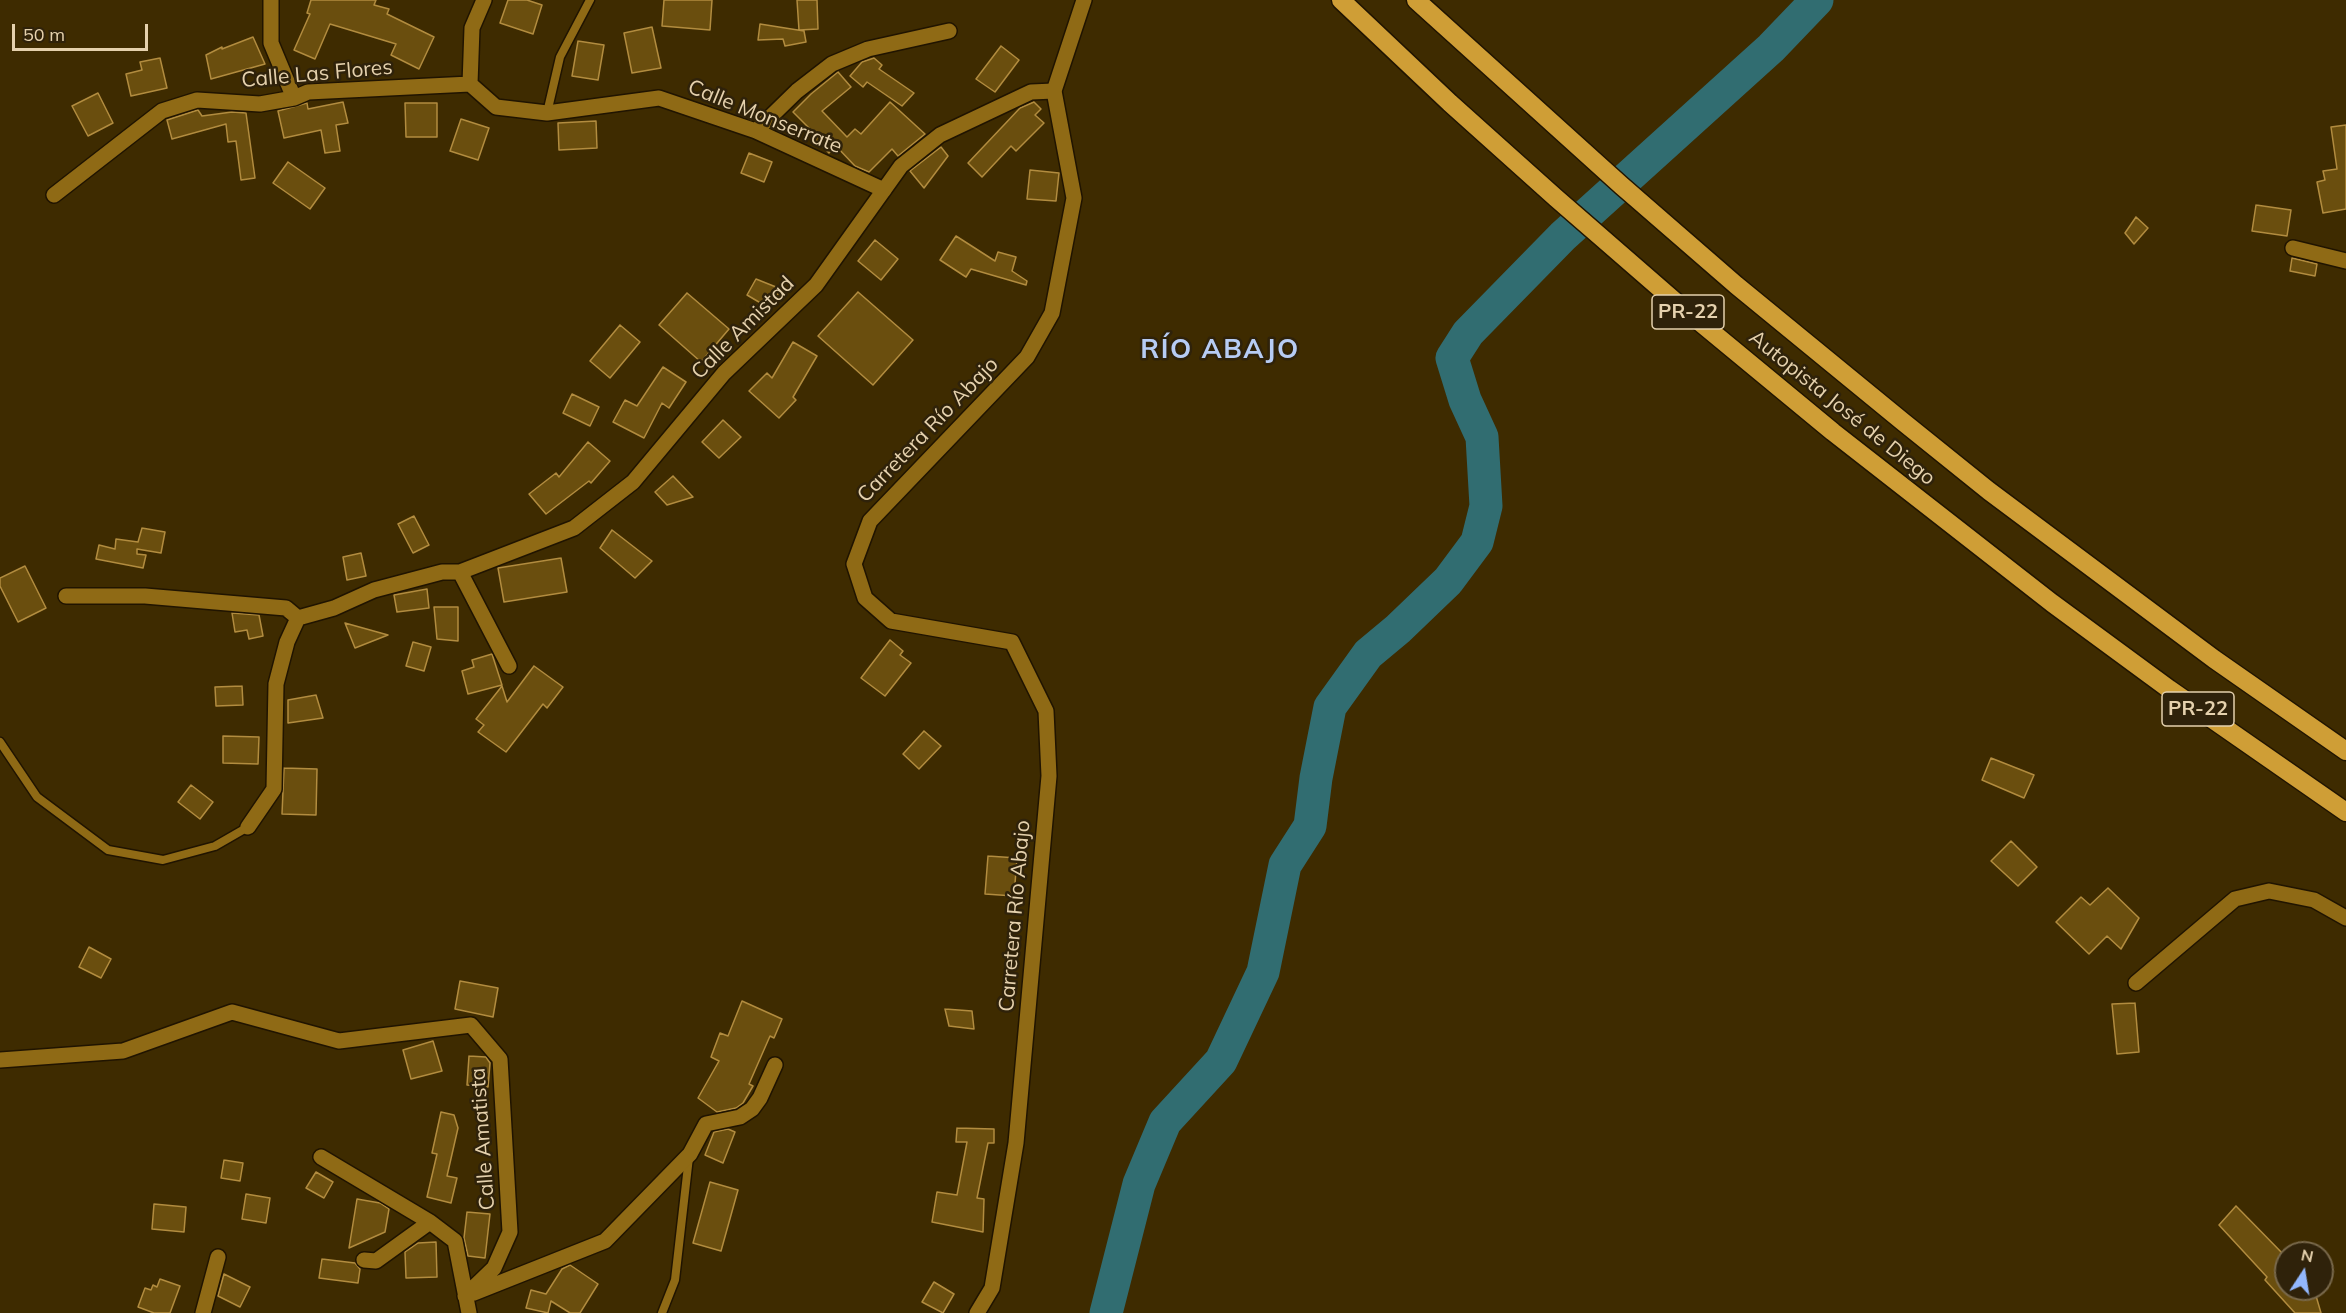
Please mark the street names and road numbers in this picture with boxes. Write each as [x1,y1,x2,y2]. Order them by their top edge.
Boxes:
street label: Calle Las Flores [240,55,394,93]
street label: Calle Monserrate [684,75,846,159]
street label: Calle Amistad [686,271,800,385]
road number: PR-22 [1652,295,1724,329]
street label: Autopista José de Diego [1744,325,1940,491]
street label: Carretera Río Abajo [852,352,1004,508]
road number: PR-22 [2162,692,2234,726]
street label: Carretera Río Abajo [994,819,1036,1013]
street label: Calle Amatista [465,1067,501,1211]

